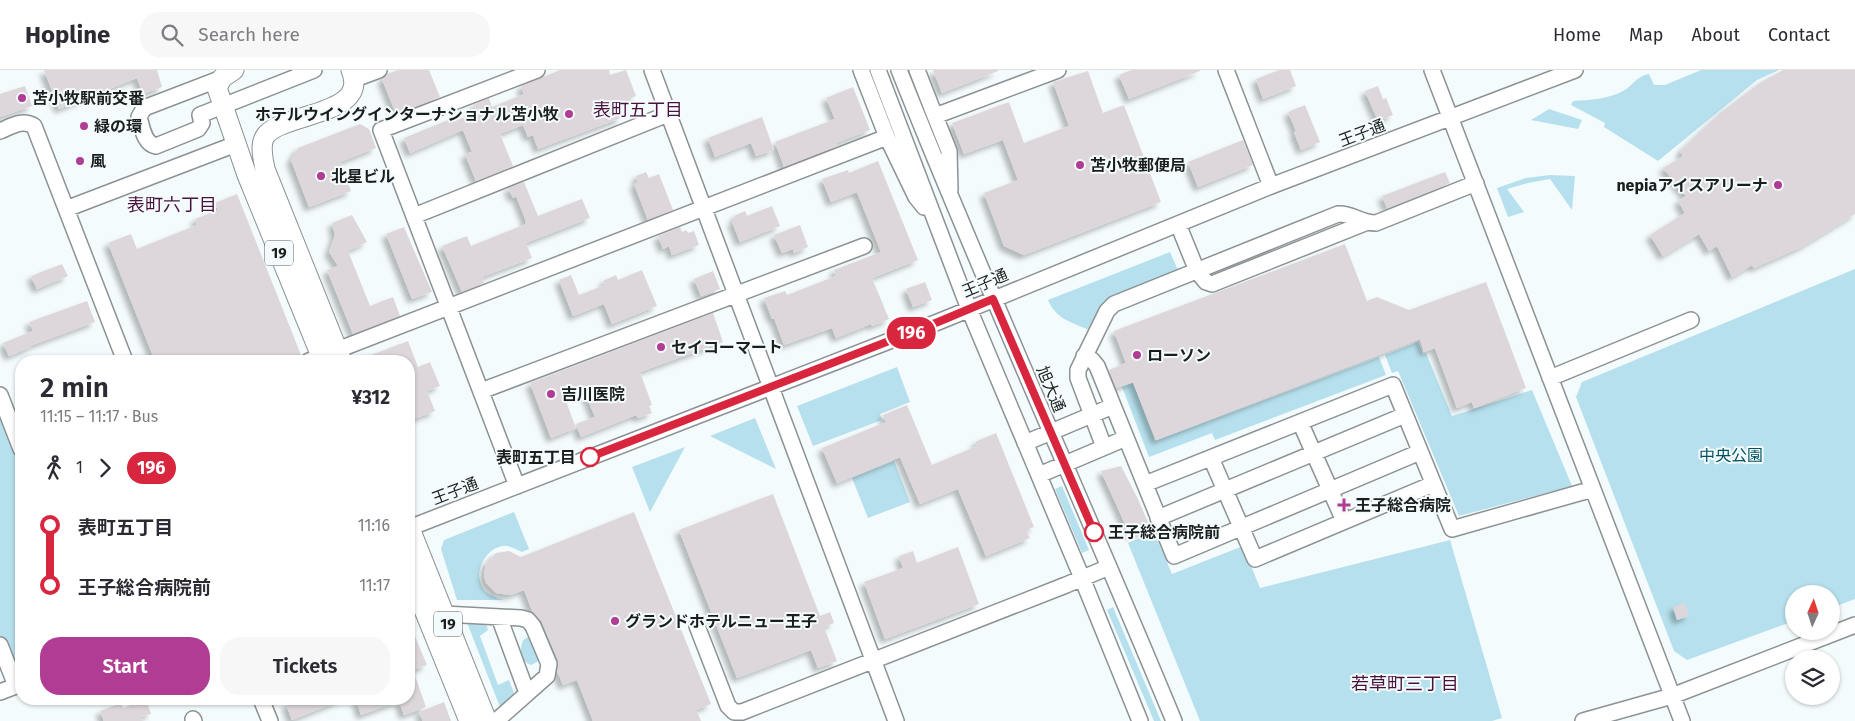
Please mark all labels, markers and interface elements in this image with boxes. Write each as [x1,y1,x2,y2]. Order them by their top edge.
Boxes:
search box [140,12,490,57]
text: Hopline [25,21,110,49]
icon: search [158,21,186,49]
text: Search here [198,23,300,46]
text: Home [1553,24,1601,46]
text: Map [1629,24,1663,46]
text: About [1691,24,1740,46]
text: Contact [1768,24,1830,46]
place label: 苫小牧駅前交番 [32,89,144,108]
marker: 苫小牧駅前交番 [16,92,28,104]
district label: 表町五丁目 [593,99,683,121]
place label: ホテルウイングインターナショナル苫小牧 [255,105,559,124]
marker: ホテルウイングインターナショナル苫小牧 [563,108,575,120]
street label: 王子通 [1336,116,1388,150]
place label: 緑の環 [94,117,142,136]
marker: 緑の環 [78,120,90,132]
place label: 風 [90,152,106,171]
marker: 風 [74,155,86,167]
place label: 苫小牧郵便局 [1090,156,1186,175]
marker: 苫小牧郵便局 [1074,159,1086,171]
place label: 北星ビル [331,167,395,186]
marker: 北星ビル [315,170,327,182]
place label: nepiaアイスアリーナ [1616,176,1768,195]
marker: nepiaアイスアリーナ [1772,179,1784,191]
district label: 表町六丁目 [127,194,217,216]
road number: 19 [265,240,293,266]
street label: 王子通 [959,265,1011,301]
line badge: 196 [882,317,940,349]
text: 196 [897,322,925,344]
place label: セイコーマート [671,338,783,357]
marker: セイコーマート [655,341,667,353]
place label: ローソン [1147,346,1211,365]
marker: ローソン [1131,349,1143,361]
street label: 旭大通 [1033,363,1069,415]
text: 2 min [40,371,109,404]
place label: 吉川医院 [561,385,625,404]
text: ¥312 [351,386,390,409]
marker: 吉川医院 [545,388,557,400]
text: 11:15 – 11:17 · Bus [40,407,158,426]
park label: 中央公園 [1699,446,1763,465]
marker: 表町五丁目 [580,447,600,467]
place label: 表町五丁目 [496,448,576,467]
icon: walk [40,454,68,482]
icon: forward [91,454,119,482]
text: 196 [137,457,166,479]
text: 1 [76,458,83,477]
street label: 王子通 [429,474,481,508]
place label: 王子総合病院 [1355,496,1451,515]
marker: 王子総合病院 [1337,498,1351,512]
text: 表町五丁目 [78,516,173,539]
text: 11:16 [358,516,390,535]
marker: 王子総合病院前 [1084,522,1104,542]
place label: 王子総合病院前 [1108,523,1220,542]
text: 王子総合病院前 [78,576,211,599]
text: 11:17 [359,576,390,595]
north arrow [1785,585,1840,640]
map controls [1785,585,1840,705]
road number: 19 [434,612,462,636]
place label: グランドホテルニュー王子 [625,612,817,631]
marker: グランドホテルニュー王子 [609,615,621,627]
button: Start [40,637,210,695]
button: Tickets [220,637,390,695]
button: layers [1785,650,1840,705]
district label: 若草町三丁目 [1351,673,1459,695]

